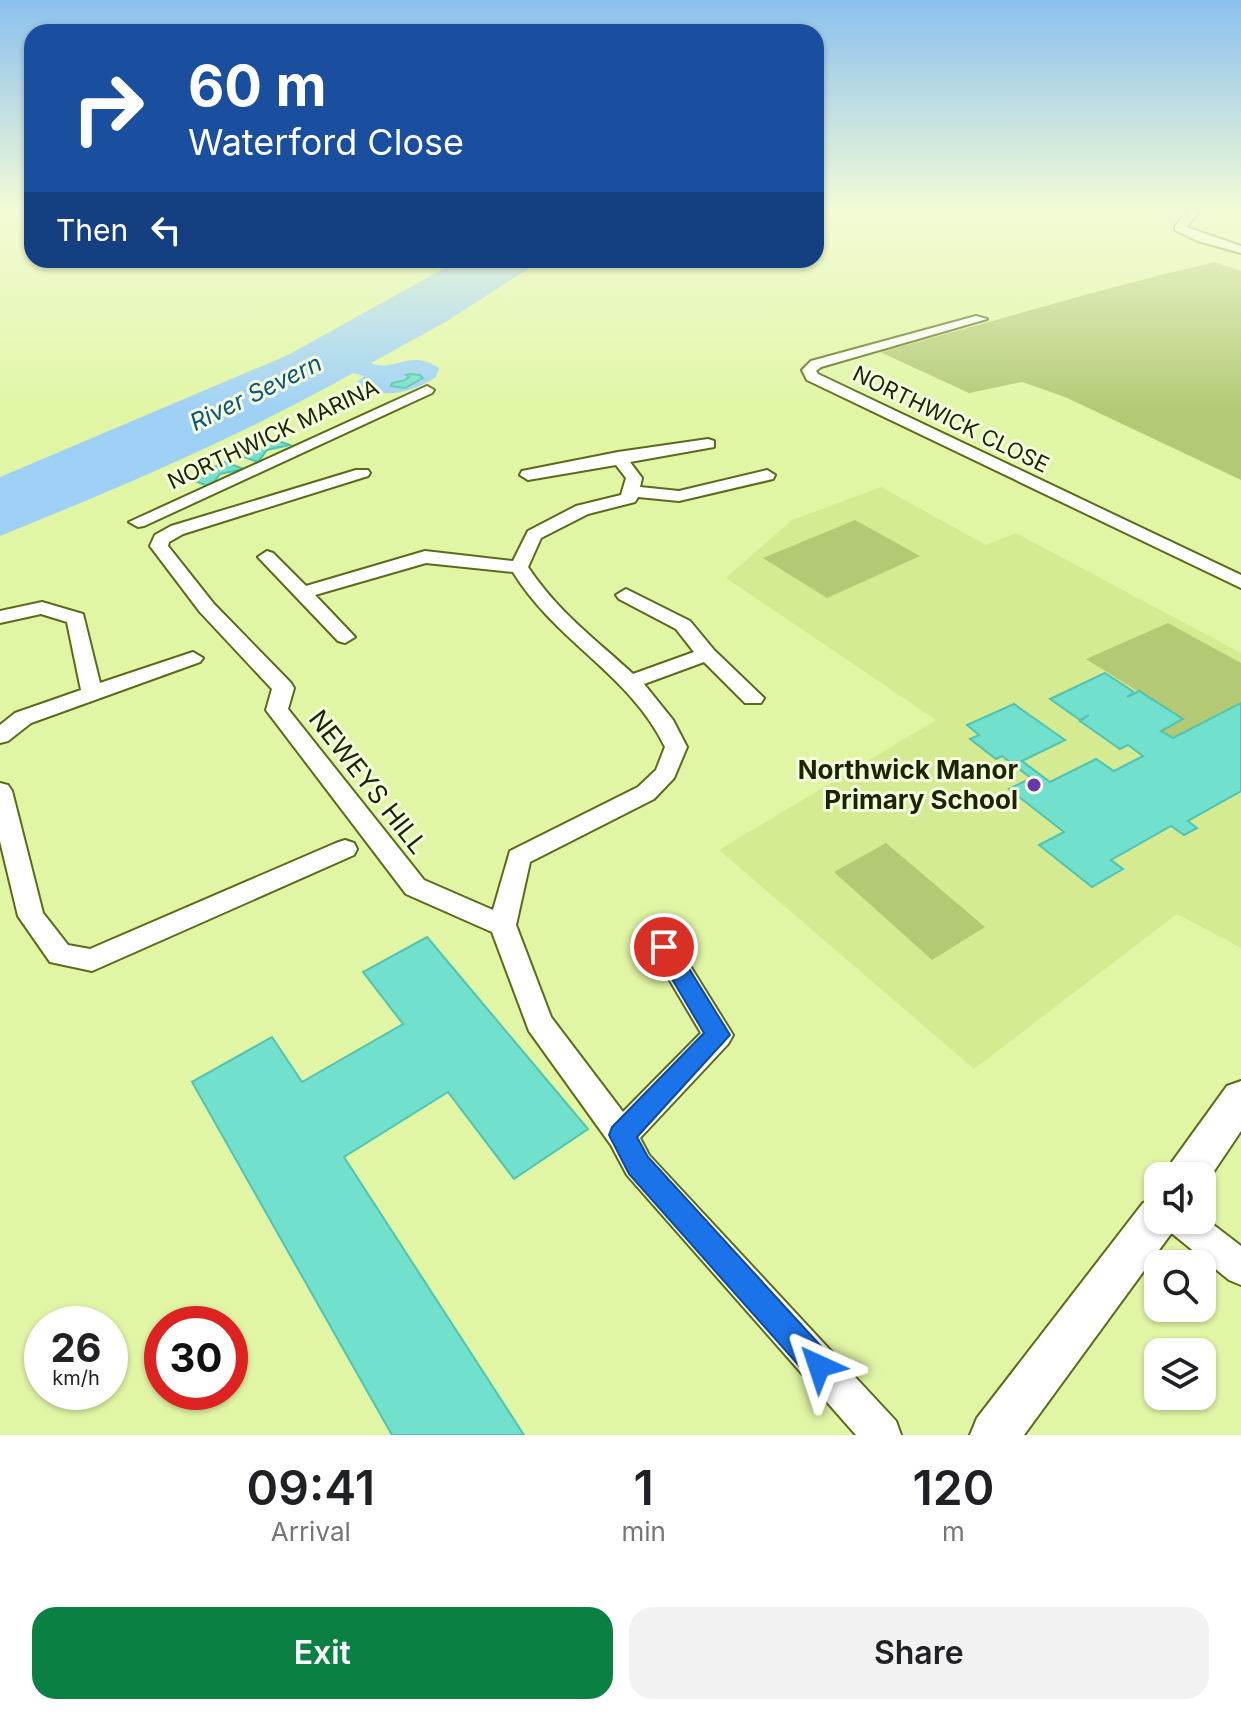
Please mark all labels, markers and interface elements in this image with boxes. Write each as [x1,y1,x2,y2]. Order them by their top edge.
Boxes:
text: 60 m [188,52,327,120]
icon: right [56,56,160,160]
text: Waterford Close [188,120,464,164]
icon: left [144,208,188,252]
text: Then [56,212,128,248]
water label: River Severn [185,348,326,437]
street label: NORTHWICK CLOSE [849,360,1053,478]
street label: NORTHWICK MARINA [163,374,383,494]
street label: NEWEYS HILL [303,704,434,860]
place label: Northwick Manor Primary School [798,754,1018,815]
marker: Northwick Manor Primary School [1025,776,1043,794]
pin [630,913,698,981]
icon: arrive [642,925,686,969]
map controls [1144,1162,1216,1410]
button: sound [1144,1162,1216,1234]
button: search [1144,1250,1216,1322]
speed limit sign: 30 [144,1306,248,1410]
text: 26 [50,1323,102,1372]
position arrow [777,1324,861,1408]
button: layers [1144,1338,1216,1410]
text: km/h [52,1366,100,1390]
text: 09:41 [247,1458,375,1517]
text: 1 [634,1458,654,1517]
text: 120 [913,1458,994,1517]
text: Arrival [271,1516,351,1547]
text: min [622,1516,666,1547]
text: m [942,1516,965,1547]
button: Exit [32,1607,613,1699]
button: Share [629,1607,1209,1699]

